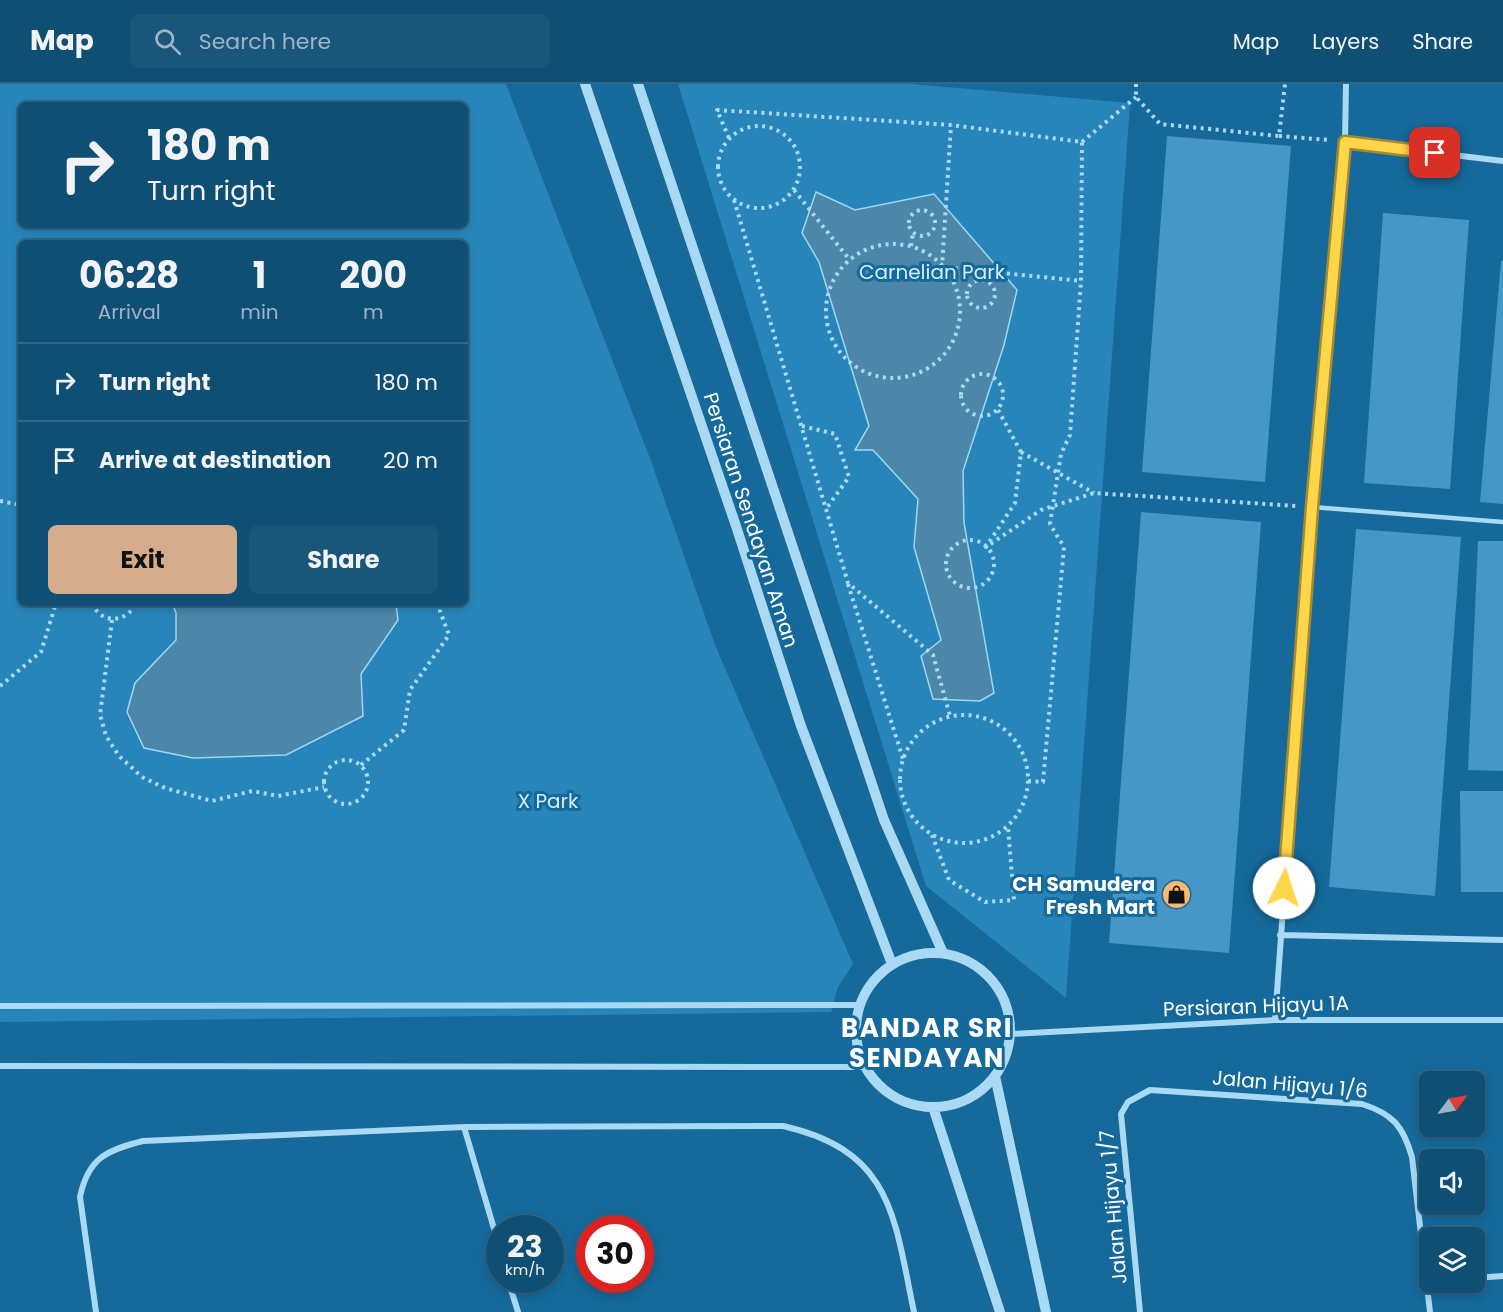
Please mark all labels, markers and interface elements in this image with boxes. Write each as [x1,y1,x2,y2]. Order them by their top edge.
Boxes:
search box [130,14,550,68]
text: Map [30,21,94,60]
icon: search [151,25,184,58]
text: Search here [199,26,331,57]
text: Map [1233,27,1279,56]
text: Layers [1312,27,1379,56]
text: Share [1412,27,1473,56]
text: 180 m [147,116,271,175]
icon: right [48,126,126,204]
pin [1409,127,1460,178]
icon: arrive [1418,136,1451,169]
text: Turn right [147,172,276,209]
text: 06:28 [79,250,179,301]
text: 1 [253,250,266,301]
text: 200 [340,250,407,301]
park label: Carnelian Park [859,258,1006,286]
text: Arrival [98,298,161,326]
text: min [240,298,279,326]
text: m [363,298,384,326]
icon: right [48,366,81,399]
text: Turn right [99,367,210,398]
text: 180 m [375,367,438,398]
street label: Persiaran Sendayan Aman [696,389,806,651]
icon: arrive [48,444,81,477]
text: Arrive at destination [99,445,331,476]
text: 20 m [383,445,438,476]
button: Exit [48,525,237,594]
button: Share [249,525,438,594]
park label: X Park [518,787,579,815]
position arrow [1252,856,1316,920]
place label: CH Samudera Fresh Mart [1012,870,1155,921]
shop icon: CH Samudera Fresh Mart [1160,879,1192,911]
street label: Persiaran Hijayu 1A [1163,989,1349,1023]
district label: BANDAR SRI SENDAYAN [841,1010,1013,1076]
street label: Jalan Hijayu 1/6 [1211,1063,1369,1105]
north arrow [1419,1071,1485,1137]
map controls [1419,1071,1485,1293]
street label: Jalan Hijayu 1/7 [1092,1129,1134,1285]
button: sound [1419,1149,1485,1215]
speed limit sign: 30 [576,1215,654,1293]
text: 23 [507,1225,543,1268]
button: layers [1419,1227,1485,1293]
text: km/h [505,1259,545,1280]

